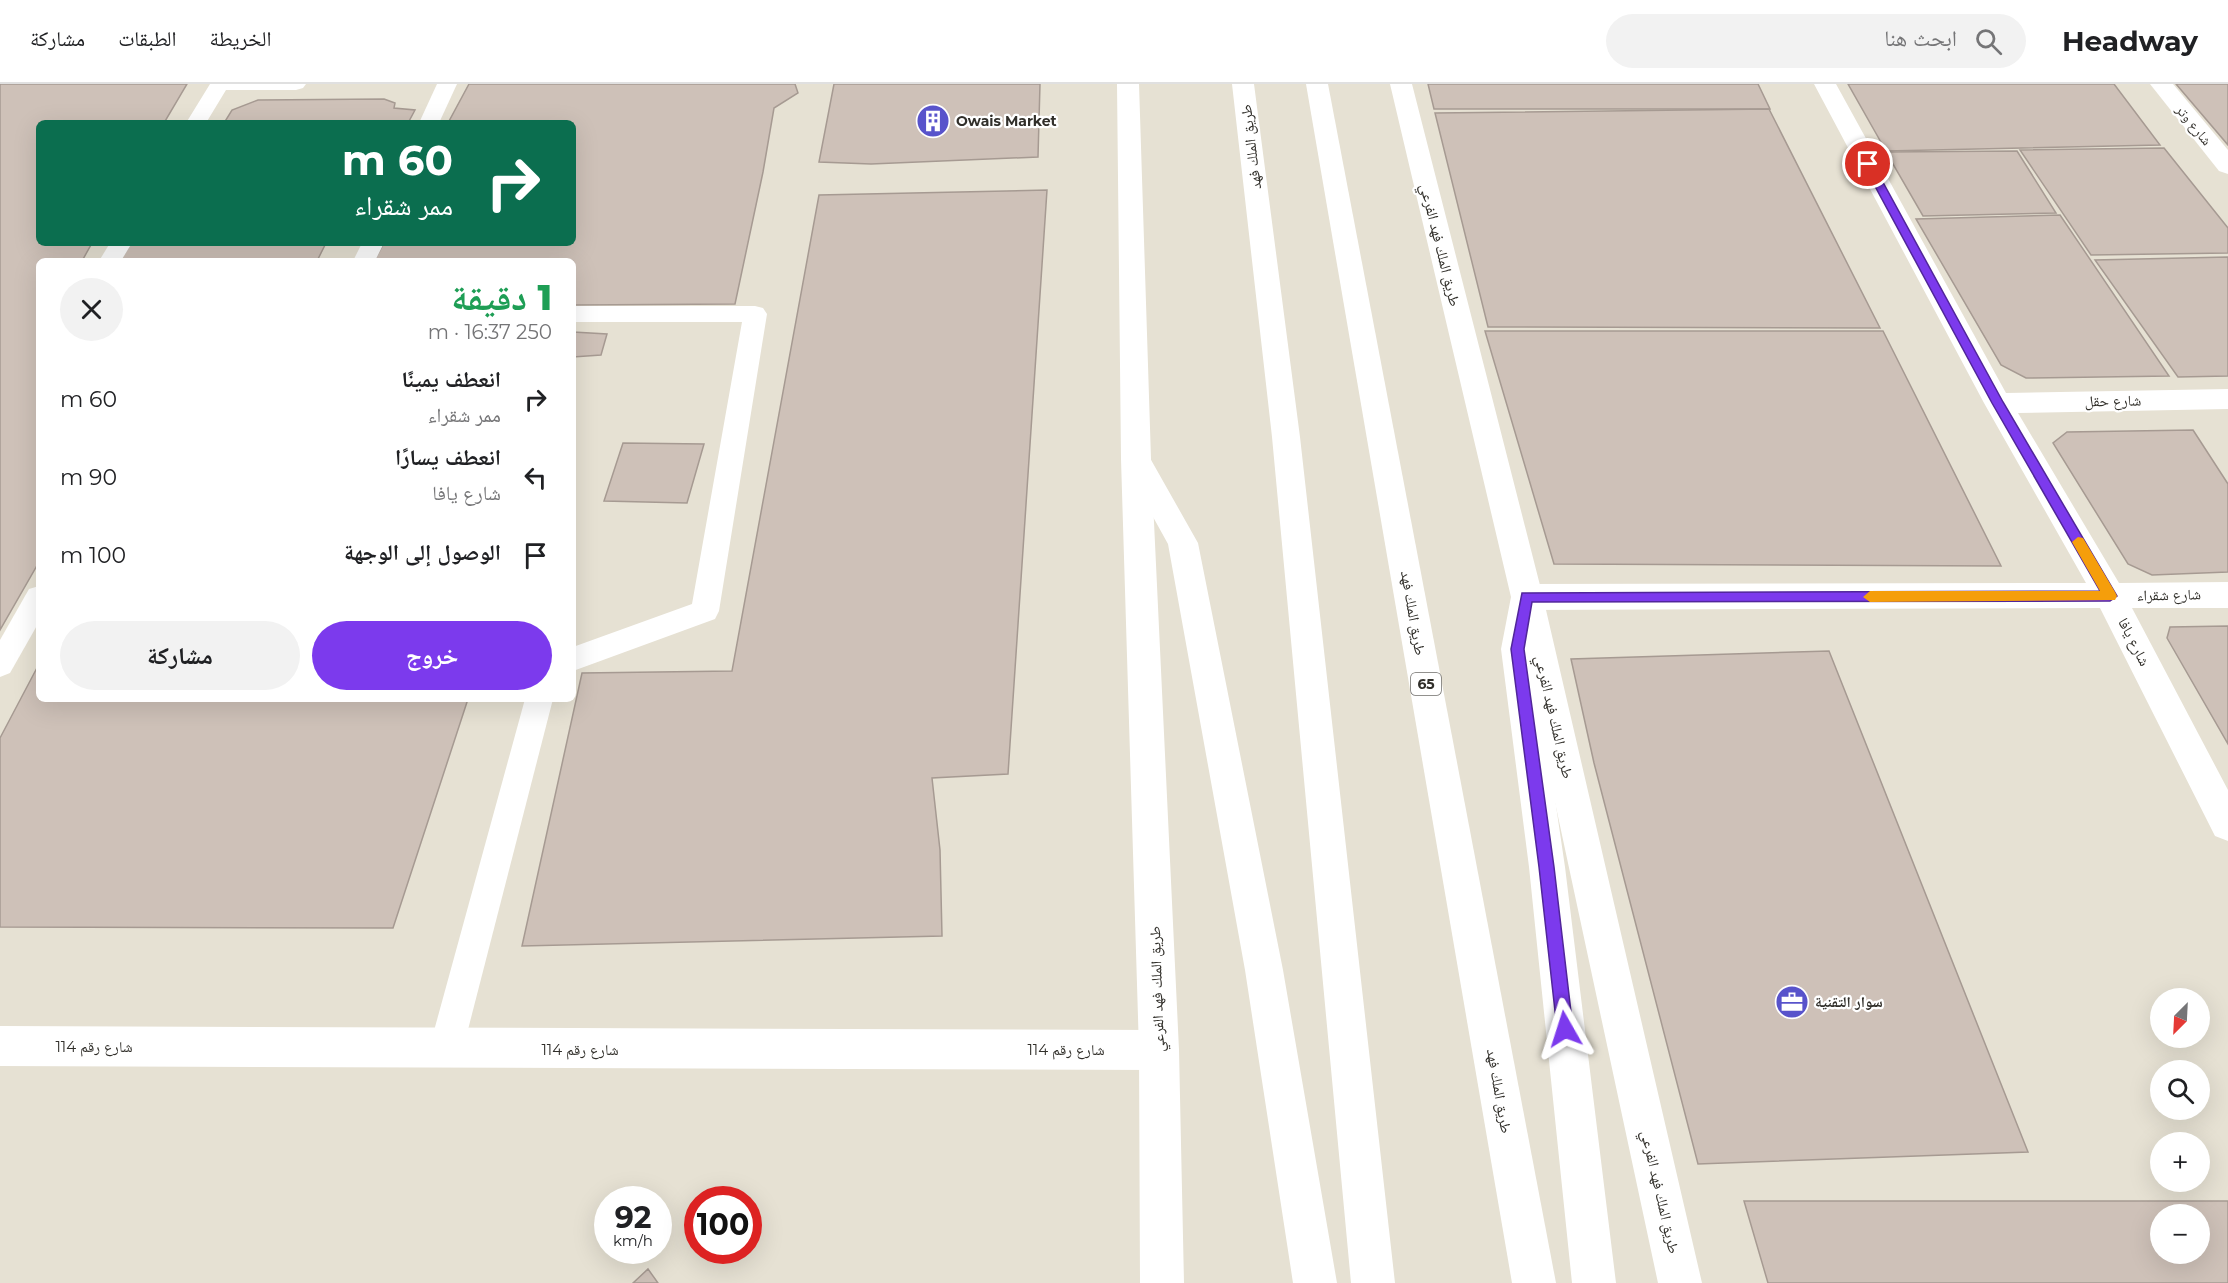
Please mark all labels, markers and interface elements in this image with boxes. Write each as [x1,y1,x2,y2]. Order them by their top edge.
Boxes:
search box [1606,14,2026,68]
text: Headway [2062,24,2198,58]
text: ابحث هنا [1884,25,1957,52]
icon: search [1972,25,2005,58]
text: مشاركة [30,26,85,51]
text: الطبقات [118,26,177,51]
text: الخريطة [210,26,271,51]
street label: شارع وتر [2171,100,2216,150]
building icon: Owais Market [915,103,951,139]
street label: طريق الملك فهد [1236,103,1266,191]
place label: Owais Market [956,112,1057,130]
text: 60 m [342,134,453,186]
pin [1842,138,1893,189]
icon: right [474,144,552,222]
icon: arrive [1851,147,1884,180]
street label: طريق الملك فهد الفرعي [1413,182,1465,309]
text: ممر شقراء [354,189,453,222]
text: 1 دقيقة [451,275,552,319]
button: close [60,278,123,341]
text: 250 m · 16:37 [428,320,552,344]
text: انعطف يمينًا [401,366,501,393]
icon: right [519,383,552,416]
text: 60 m [60,386,117,413]
street label: شارع حقل [2085,391,2142,411]
text: ممر شقراء [428,403,501,427]
text: انعطف يسارًا [395,444,501,471]
icon: left [519,461,552,494]
text: 90 m [60,464,117,491]
text: شارع يافا [432,481,501,505]
text: الوصول إلى الوجهة [344,539,501,566]
icon: arrive [519,539,552,572]
text: 100 m [60,542,126,569]
street label: طريق الملك فهد [1396,569,1430,657]
street label: شارع شقراء [2137,584,2201,606]
street label: شارع يافا [2113,615,2155,670]
button: مشاركة [60,621,300,690]
button: خروج [312,621,552,690]
street label: طريق الملك فهد الفرعي [1528,653,1578,781]
road number: 65 [1411,673,1441,695]
street label: طريق الملك فهد الفرعي [1145,926,1171,1052]
office icon: سوار التقنية [1774,984,1810,1020]
north arrow [2150,988,2210,1048]
map controls [2150,988,2210,1264]
place label: سوار التقنية [1815,992,1883,1011]
position arrow [1533,997,1597,1061]
street label: شارع رقم 114 [55,1037,133,1057]
street label: شارع رقم 114 [541,1040,619,1060]
street label: شارع رقم 114 [1027,1040,1105,1060]
street label: طريق الملك فهد [1482,1047,1516,1135]
button: search [2150,1060,2210,1120]
street label: طريق الملك فهد الفرعي [1634,1128,1684,1256]
button: + [2150,1132,2210,1192]
speed limit sign: 100 [684,1186,762,1264]
text: 92 [615,1199,651,1236]
button: − [2150,1204,2210,1264]
text: km/h [613,1231,653,1250]

